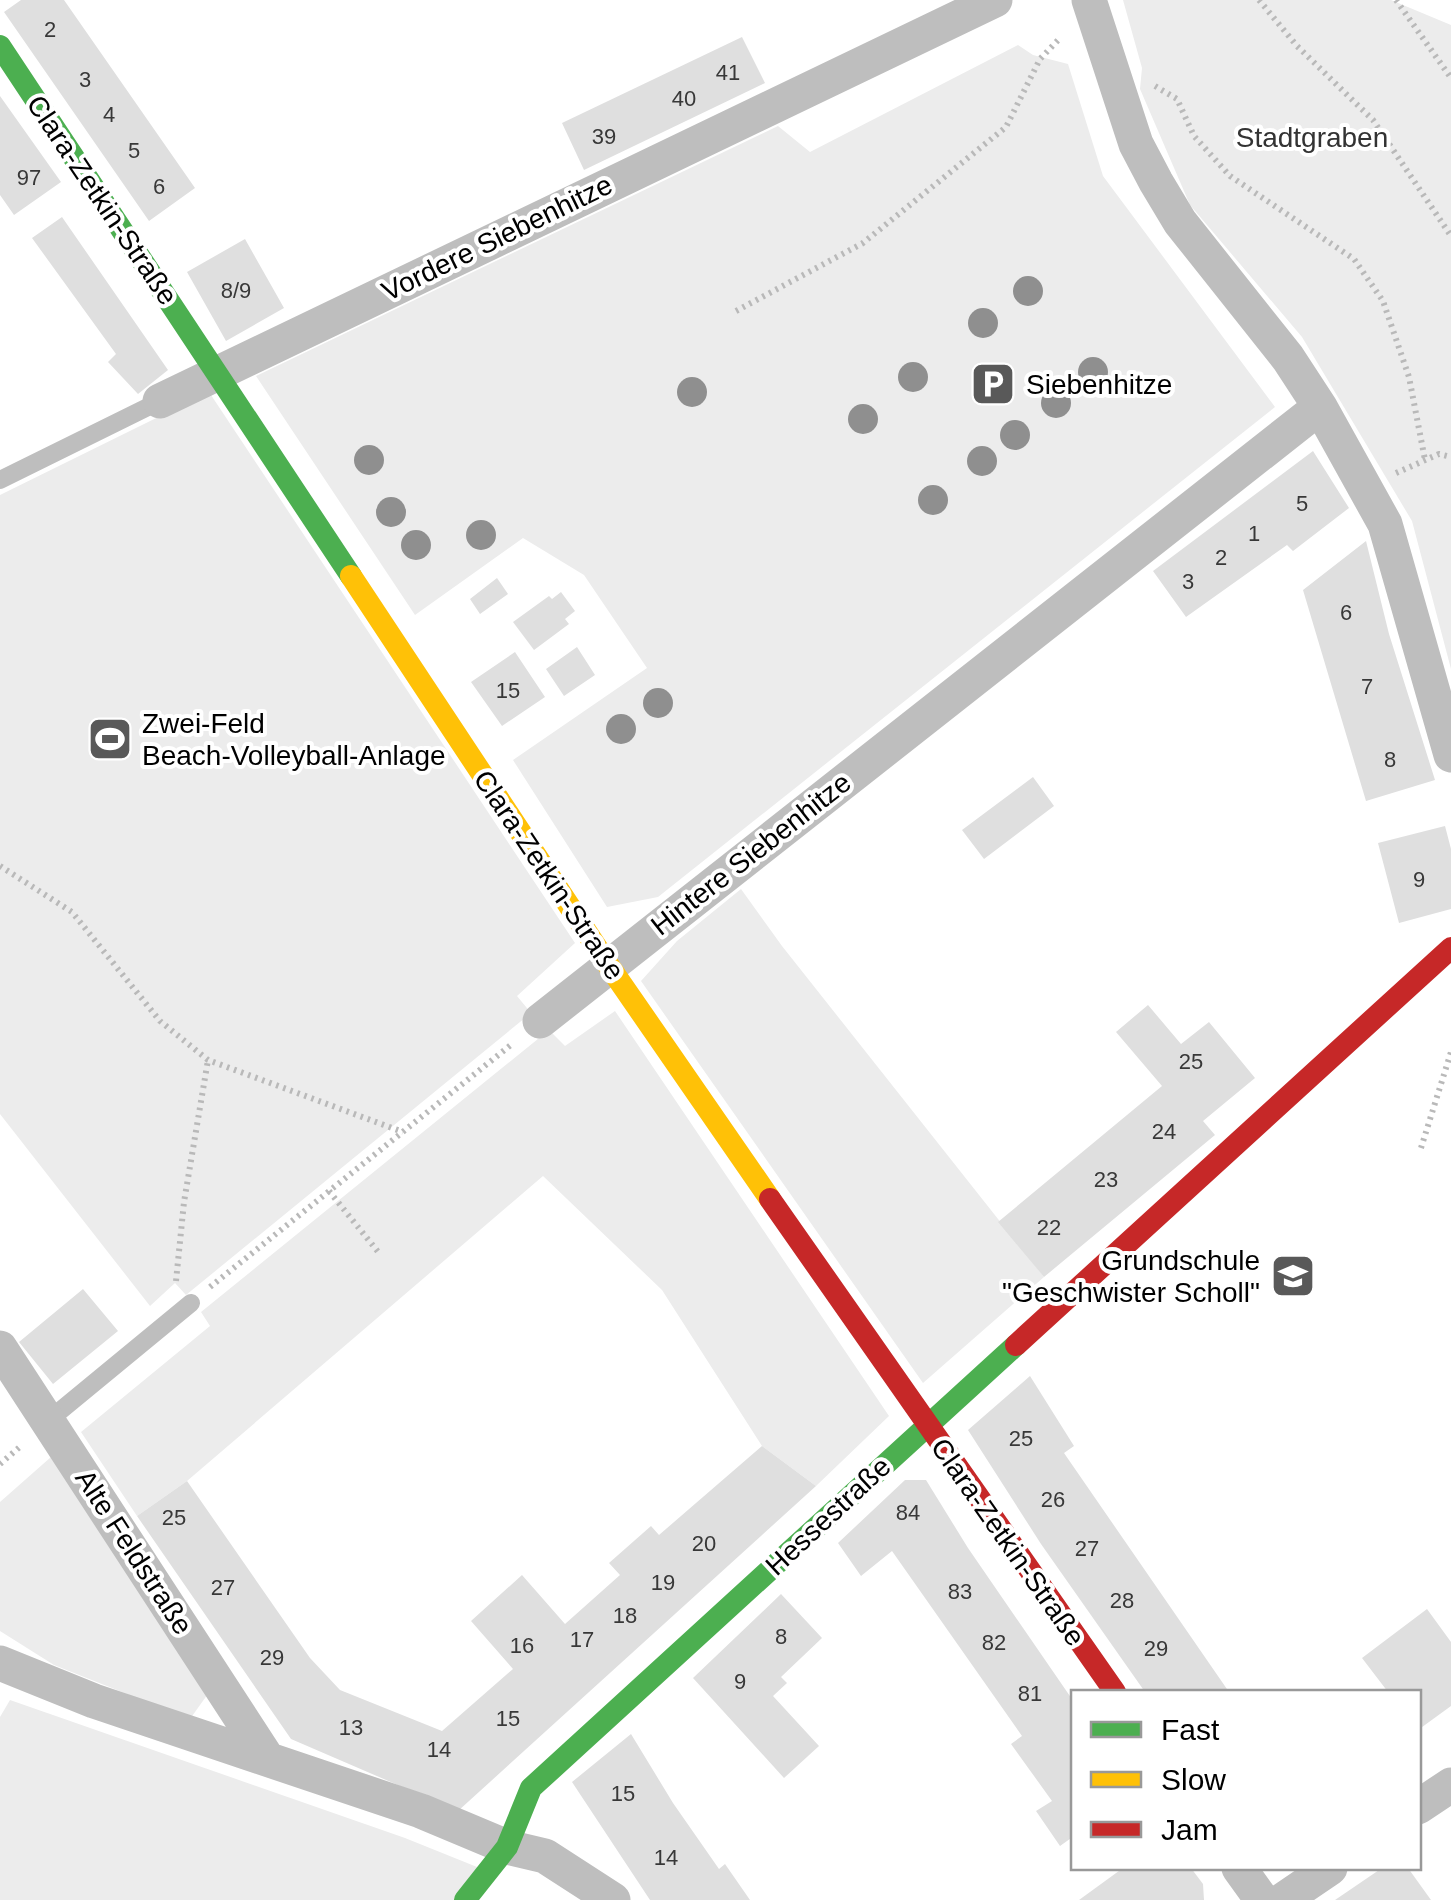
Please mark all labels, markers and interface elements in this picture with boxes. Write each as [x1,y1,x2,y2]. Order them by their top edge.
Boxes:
house number: 2 [44,17,56,42]
house number: 41 [716,60,740,85]
house number: 3 [79,67,91,92]
house number: 40 [672,86,696,111]
street label: Clara-Zetkin-Straße [20,89,184,311]
house number: 4 [103,102,115,127]
park label: Stadtgraben [1236,122,1388,153]
house number: 39 [592,124,616,149]
house number: 5 [128,138,140,163]
house number: 97 [17,165,41,190]
street label: Vordere Siebenhitze [377,169,617,307]
house number: 6 [153,174,165,199]
house number: 8/9 [221,278,251,303]
parking icon: Siebenhitze [970,361,1016,407]
place label: Siebenhitze [1026,369,1172,400]
house number: 5 [1296,491,1308,516]
house number: 1 [1248,521,1260,546]
house number: 2 [1215,545,1227,570]
house number: 3 [1182,569,1194,594]
house number: 6 [1340,600,1352,625]
house number: 7 [1361,674,1373,699]
house number: 15 [496,678,520,703]
place label: Zwei-Feld Beach-Volleyball-Anlage [142,708,446,771]
sports icon: Zwei-Feld Beach-Volleyball-Anlage [87,716,133,762]
house number: 8 [1384,747,1396,772]
street label: Clara-Zetkin-Straße [467,764,631,986]
street label: Hintere Siebenhitze [645,767,857,941]
house number: 9 [1413,867,1425,892]
house number: 25 [1179,1049,1203,1074]
house number: 24 [1152,1119,1176,1144]
house number: 23 [1094,1167,1118,1192]
house number: 22 [1037,1215,1061,1240]
place label: Grundschule "Geschwister Scholl" [1002,1245,1260,1308]
school or university icon: Grundschule "Geschwister Scholl" [1270,1253,1316,1299]
house number: 25 [1009,1426,1033,1451]
street label: Clara-Zetkin-Straße [925,1432,1091,1652]
street label: Hessestraße [759,1451,897,1581]
street label: Alte Feldstraße [69,1464,199,1640]
house number: 26 [1041,1487,1065,1512]
house number: 84 [896,1500,920,1525]
house number: 25 [162,1505,186,1530]
house number: 20 [692,1531,716,1556]
house number: 27 [1075,1536,1099,1561]
house number: 19 [651,1570,675,1595]
house number: 27 [211,1575,235,1600]
house number: 83 [948,1579,972,1604]
house number: 28 [1110,1588,1134,1613]
house number: 18 [613,1603,637,1628]
house number: 8 [775,1624,787,1649]
house number: 17 [570,1627,594,1652]
house number: 82 [982,1630,1006,1655]
house number: 16 [510,1633,534,1658]
house number: 29 [1144,1636,1168,1661]
house number: 29 [260,1645,284,1670]
house number: 9 [734,1669,746,1694]
house number: 81 [1018,1681,1042,1706]
legend [1071,1690,1421,1870]
house number: 15 [496,1706,520,1731]
text: Fast [1161,1713,1220,1746]
house number: 13 [339,1715,363,1740]
house number: 14 [427,1737,451,1762]
text: Slow [1161,1763,1226,1796]
house number: 15 [611,1781,635,1806]
text: Jam [1161,1813,1218,1846]
house number: 14 [654,1845,678,1870]

